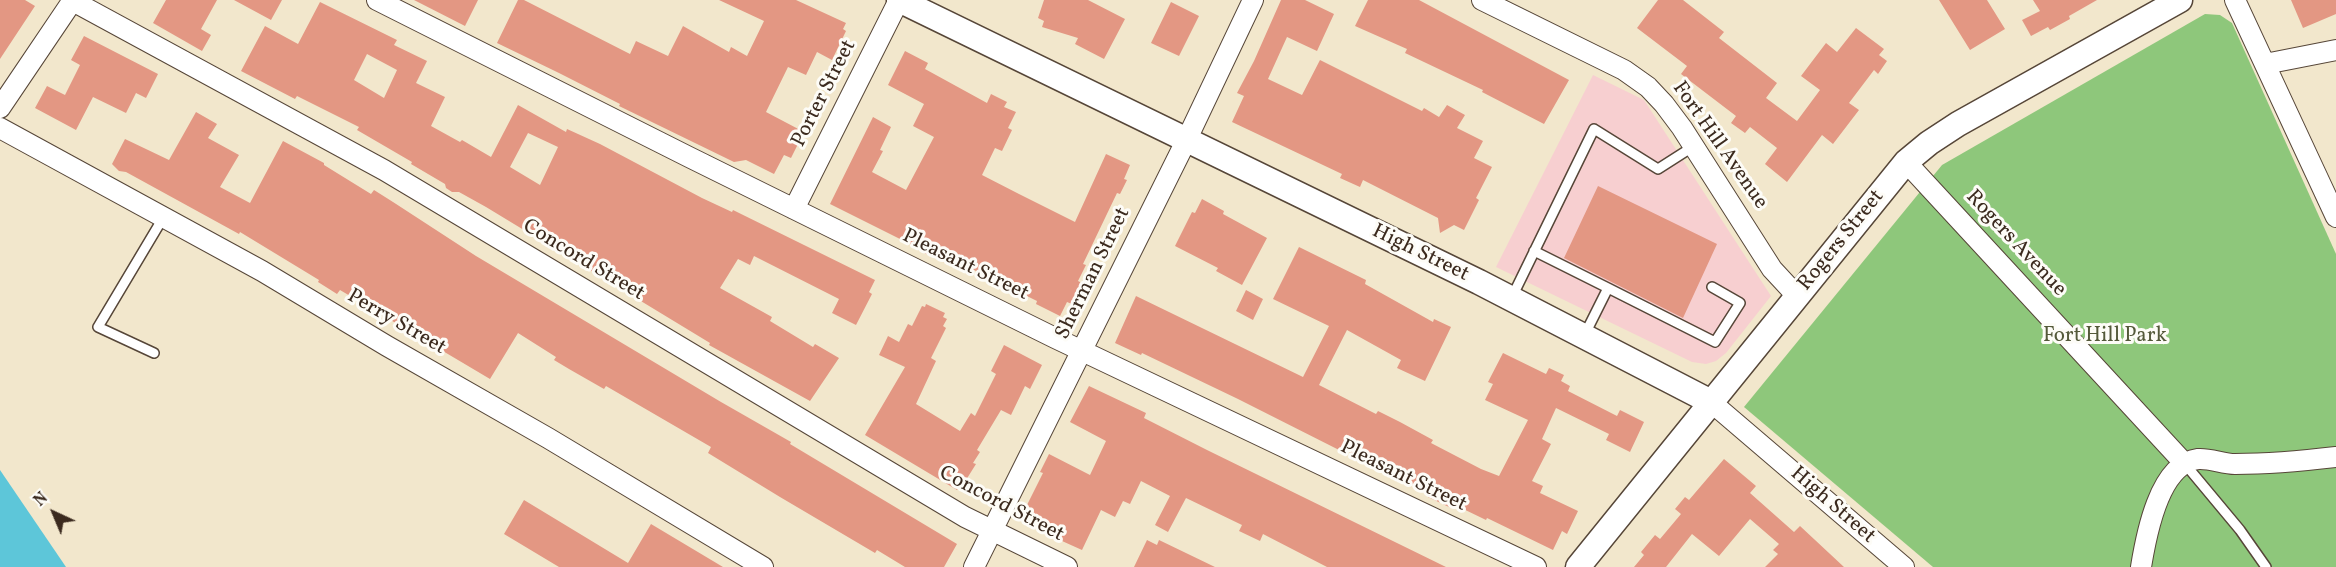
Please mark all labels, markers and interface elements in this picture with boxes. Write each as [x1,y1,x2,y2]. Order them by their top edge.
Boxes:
street label: Porter Street [787,36,863,152]
street label: Fort Hill Avenue [1666,77,1772,215]
street label: Rogers Street [1794,185,1890,297]
street label: Rogers Avenue [1959,185,2071,303]
street label: Sherman Street [1051,204,1137,344]
street label: Concord Street [517,215,649,307]
street label: High Street [1367,220,1473,288]
street label: Pleasant Street [898,225,1032,307]
street label: Perry Street [342,285,450,361]
park label: Fort Hill Park [2043,324,2167,350]
street label: Pleasant Street [1336,436,1470,518]
street label: Concord Street [934,462,1068,548]
street label: High Street [1784,462,1880,550]
north arrow [24,483,84,543]
text: N [30,488,53,512]

